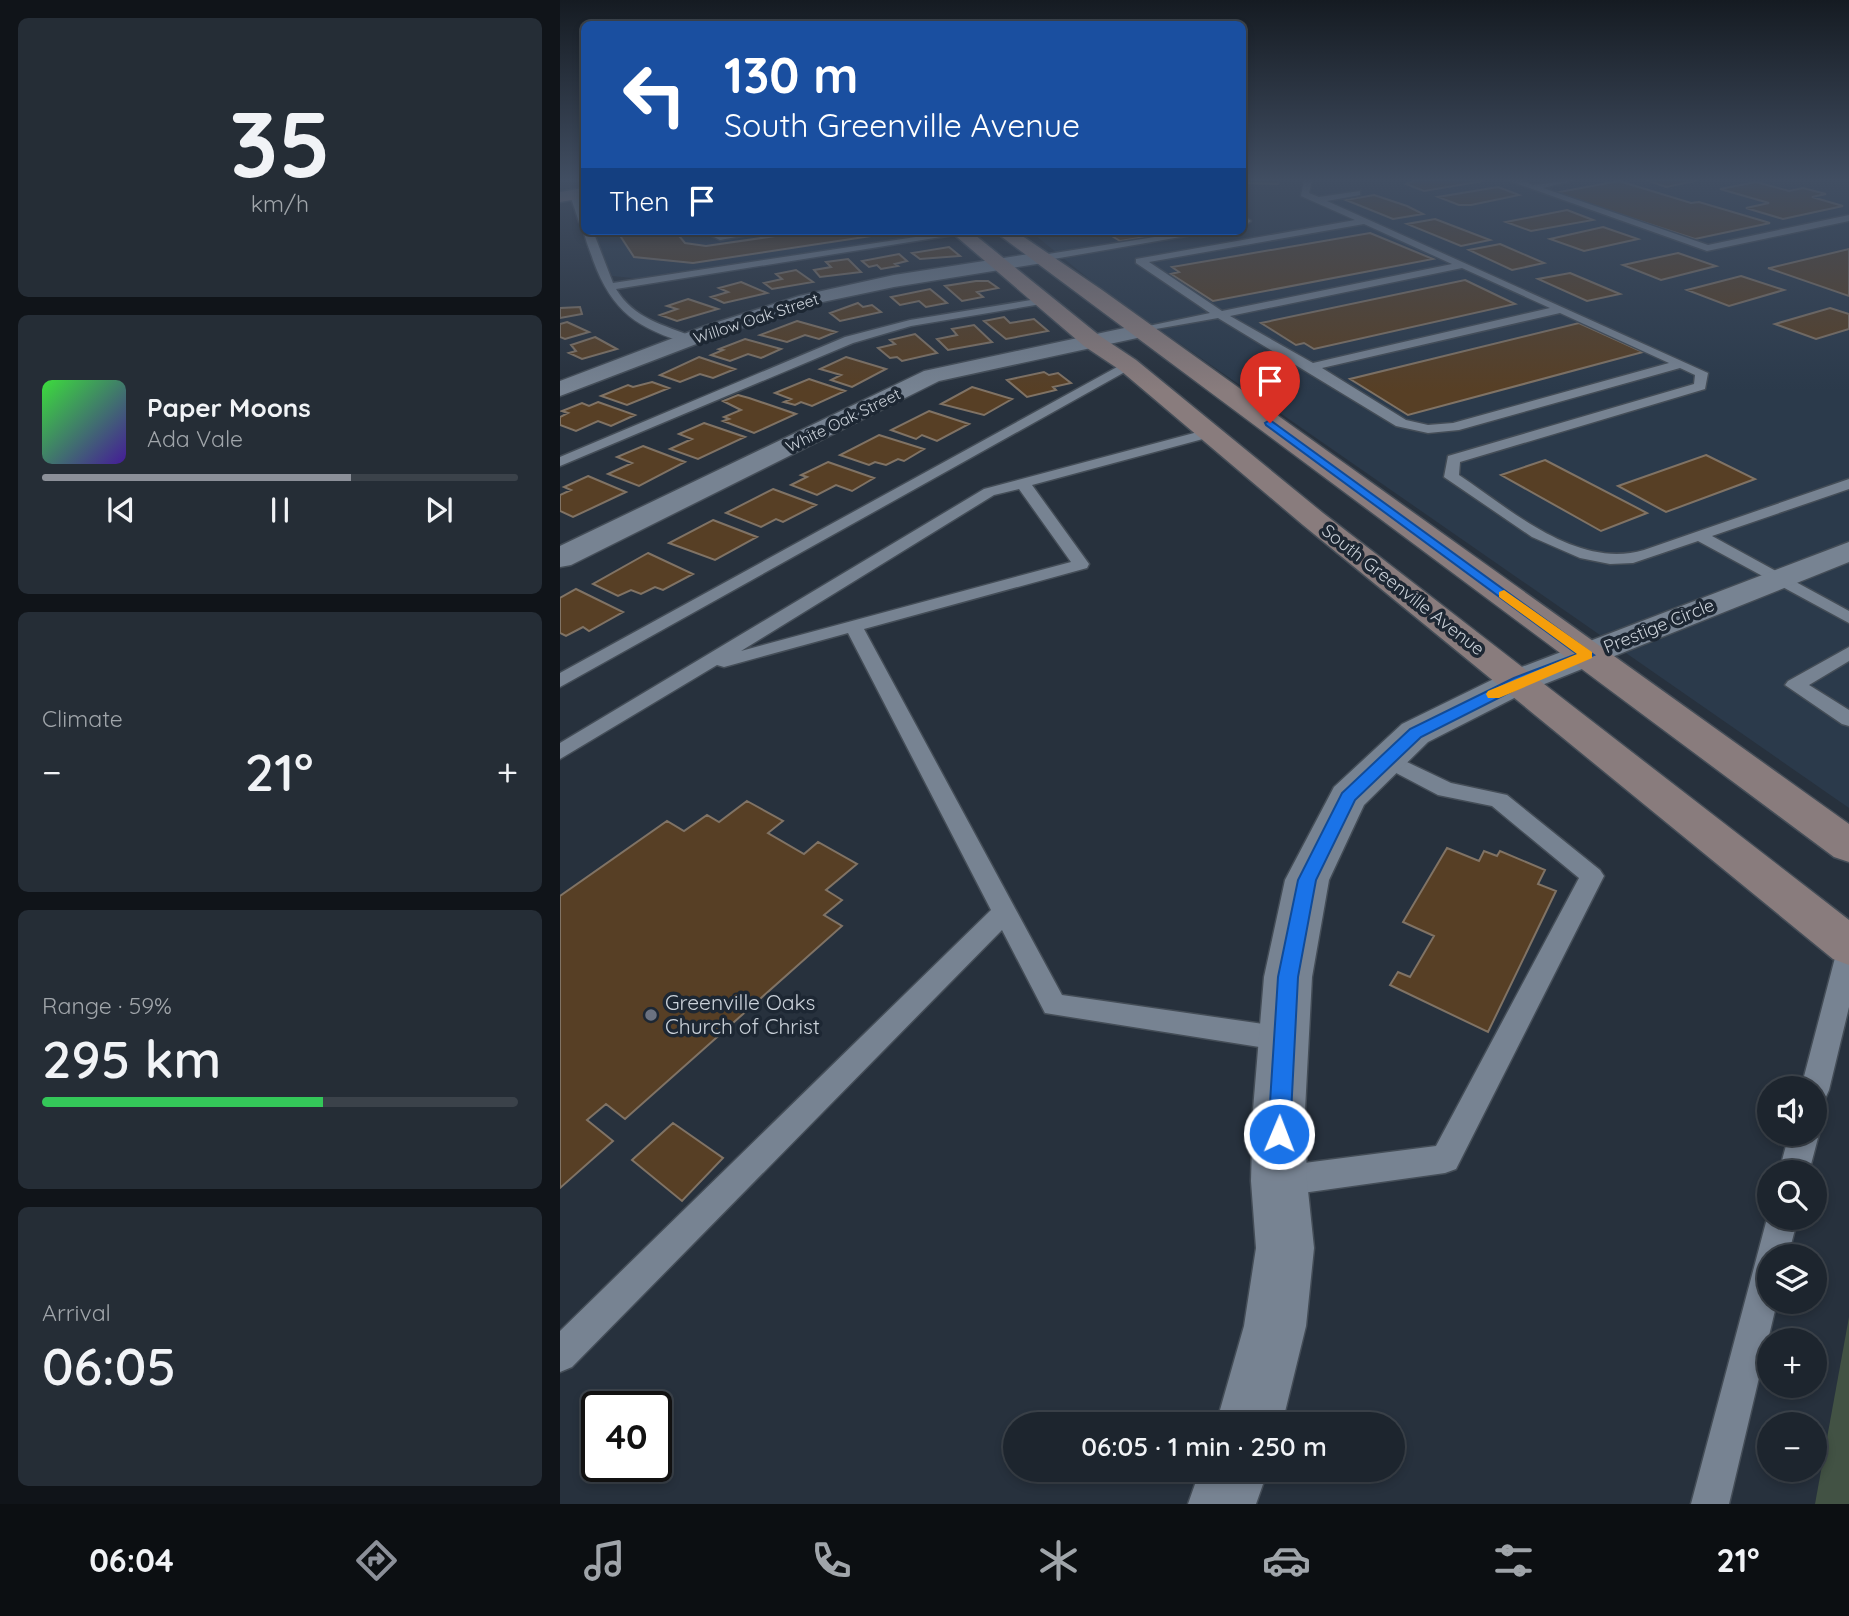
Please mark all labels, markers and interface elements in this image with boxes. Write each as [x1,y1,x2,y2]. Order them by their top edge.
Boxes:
text: 130 m [724,44,858,105]
icon: left [609,49,700,140]
text: 35 [229,86,331,200]
text: South Greenville Avenue [724,105,1080,145]
icon: arrive [683,182,721,220]
text: Then [609,185,669,218]
text: km/h [251,189,309,218]
street label: Willow Oak Street [691,288,821,348]
pin [1240,351,1300,423]
icon: arrive [1251,362,1289,400]
street label: White Oak Street [782,384,904,456]
text: Paper Moons [147,391,311,424]
text: Ada Vale [147,424,243,453]
icon: previous [102,491,140,529]
icon: pause [261,491,299,529]
icon: next [420,491,458,529]
street label: South Greenville Avenue [1317,519,1489,660]
street label: Prestige Circle [1600,593,1718,658]
text: Climate [42,704,123,733]
text: 21° [245,739,313,804]
text: − [42,748,62,796]
text: + [497,748,518,796]
place label: Greenville Oaks Church of Christ [665,989,820,1039]
text: Range · 59% [42,991,172,1020]
marker: Greenville Oaks Church of Christ [643,1007,659,1023]
text: 295 km [42,1026,221,1091]
map controls [1757,1076,1827,1482]
button: sound [1757,1076,1827,1146]
position arrow [1242,1097,1316,1171]
button: search [1757,1160,1827,1230]
button: layers [1757,1244,1827,1314]
text: Arrival [42,1298,111,1327]
button: + [1757,1328,1827,1398]
text: 06:05 [42,1333,176,1398]
speed limit sign: 40 [581,1391,672,1482]
button: − [1757,1412,1827,1482]
text: 06:05 · 1 min · 250 m [1081,1430,1327,1463]
icon: directions [352,1536,401,1585]
icon: music [580,1536,629,1585]
icon: phone [807,1536,856,1585]
icon: climate [1034,1536,1083,1585]
icon: car [1262,1536,1311,1585]
icon: filters [1489,1536,1538,1585]
text: 06:04 [89,1540,174,1580]
text: 21° [1716,1540,1760,1580]

